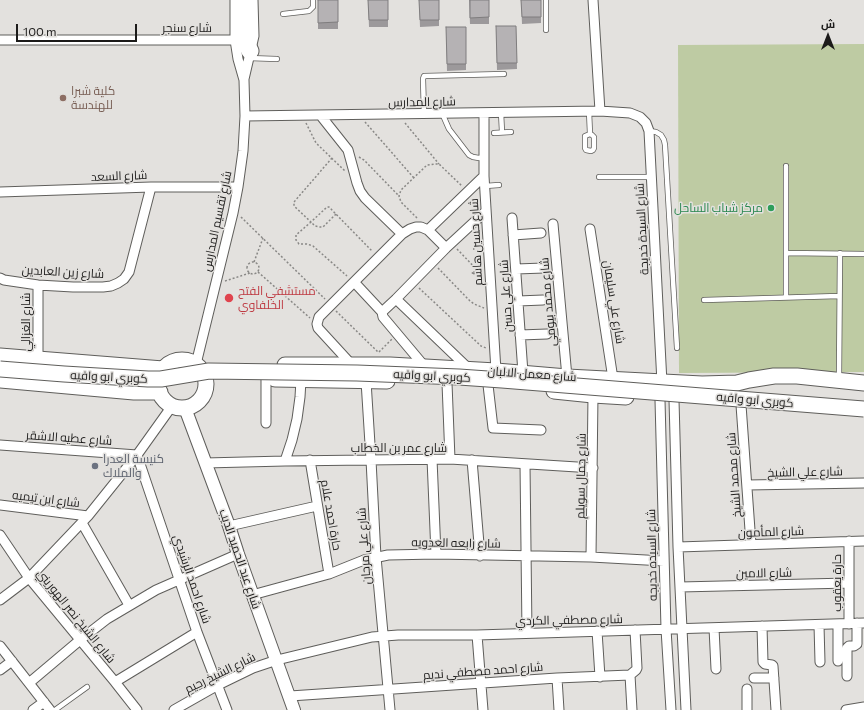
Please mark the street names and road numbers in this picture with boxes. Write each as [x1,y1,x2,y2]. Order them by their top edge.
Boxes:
street label: شارع سنجر [162,21,212,35]
street label: شارع المدارس [388,94,456,110]
street label: شارع السعد [91,168,147,184]
street label: شارع تقسيم المدارس [199,169,235,273]
street label: شارع السيدة خديجة [632,183,652,275]
street label: شارع حسين هاشم [467,198,485,286]
street label: شارع محمد بيومي [537,257,559,347]
street label: شارع علي حسن [496,259,516,333]
street label: شارع علي سليمان [600,259,628,345]
street label: شارع زين العابدين [21,263,105,281]
street label: شارع الغزالي [19,293,33,351]
street label: شارع معمل الالبان [487,364,577,384]
street label: كوبري ابو وافيه [393,367,471,385]
street label: كوبري ابو وافيه [70,368,148,386]
street label: كوبري ابو وافيه [716,389,794,411]
street label: شارع عطيه الاشقر [25,428,113,448]
street label: شارع محمد الشيخ [724,432,744,518]
street label: شارع جمال سويلم [573,433,589,519]
street label: شارع عمر بن الخطاب [351,441,447,455]
street label: شارع علي الشيخ [767,464,843,480]
street label: حارة احمد علام [318,478,344,552]
street label: شارع ابن تيميه [11,488,81,510]
street label: شارع عبد الحميد الديب [216,507,264,611]
street label: شارع علي مرجان [354,507,374,585]
street label: شارع السيده خديجه [644,509,660,601]
street label: شارع المأمون [738,524,804,540]
street label: شارع احمد الرشيدي [170,533,214,625]
street label: شارع رابعه العدويه [411,535,501,551]
street label: حارة يعقوب [830,554,844,612]
street label: شارع الامين [736,565,792,581]
street label: شارع الشيخ نصر الهوريني [34,566,118,666]
street label: شارع مصطفي الكردي [515,612,623,628]
street label: شارع الشيخ رحيم [182,650,258,696]
street label: شارع احمد مصطفي نديم [422,660,544,682]

